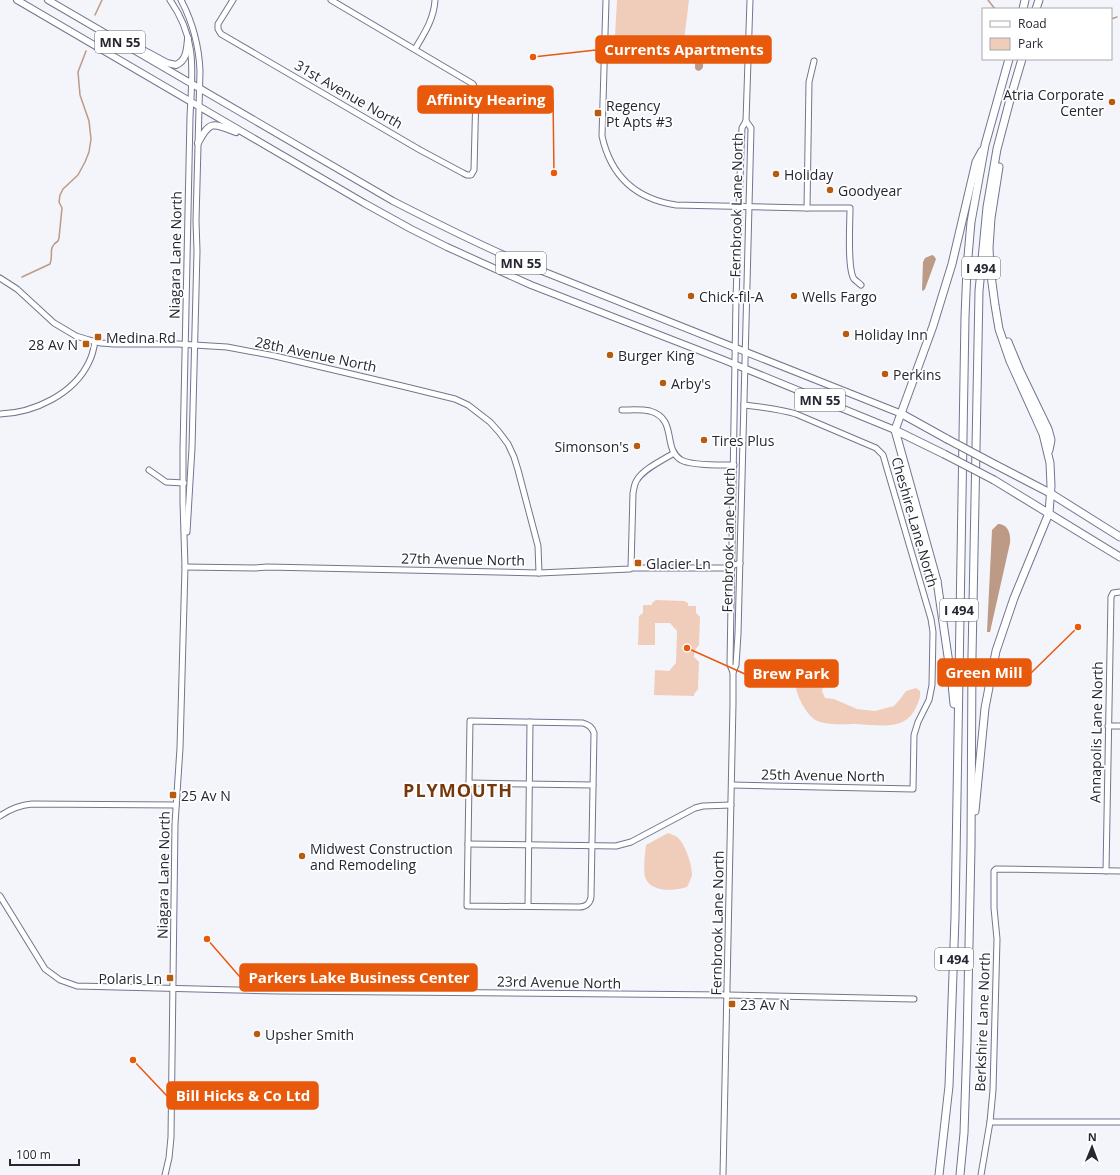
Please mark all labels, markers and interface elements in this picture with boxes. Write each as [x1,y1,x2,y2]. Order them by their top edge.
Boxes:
legend [982,8,1112,60]
text: Road [1018,15,1047,32]
road number: MN 55 [95,31,145,53]
text: Park [1018,35,1044,52]
callout: Currents Apartments [596,36,771,63]
text: Currents Apartments [604,39,764,59]
street label: 31st Avenue North [291,55,407,133]
place label: Atria Corporate Center [1003,85,1104,120]
callout: Affinity Hearing [418,86,553,113]
text: Affinity Hearing [426,89,546,109]
place label: Regency Pt Apts #3 [606,96,673,131]
marker: Atria Corporate Center [1107,97,1117,107]
marker: Regency Pt Apts #3 [593,108,603,118]
street label: Fernbrook Lane North [725,132,747,278]
place label: Holiday [784,165,834,184]
marker: Holiday [771,169,781,179]
place label: Goodyear [838,181,902,200]
marker: Goodyear [825,185,835,195]
street label: Niagara Lane North [164,191,186,319]
road number: MN 55 [496,252,546,274]
road number: I 494 [962,257,1000,279]
place label: Chick-fil-A [699,287,764,306]
place label: Wells Fargo [802,287,877,306]
marker: Chick-fil-A [686,291,696,301]
marker: Wells Fargo [789,291,799,301]
place label: Holiday Inn [854,325,928,344]
place label: Medina Rd [106,328,176,347]
marker: Holiday Inn [841,329,851,339]
marker: Medina Rd [93,332,103,342]
street label: 28th Avenue North [253,332,379,376]
place label: 28 Av N [28,335,78,354]
marker: 28 Av N [81,339,91,349]
place label: Burger King [618,346,695,365]
marker: Burger King [605,350,615,360]
place label: Perkins [893,365,941,384]
marker: Perkins [880,369,890,379]
place label: Arby's [671,374,711,393]
marker: Arby's [658,378,668,388]
road number: MN 55 [795,389,845,411]
place label: Tires Plus [712,431,775,450]
marker: Tires Plus [699,435,709,445]
place label: Simonson's [554,437,629,456]
marker: Simonson's [632,441,642,451]
street label: Cheshire Lane North [887,455,943,589]
street label: Fernbrook Lane North [717,467,739,613]
street label: 27th Avenue North [401,548,525,570]
place label: Glacier Ln [646,554,711,573]
marker: Glacier Ln [633,558,643,568]
road number: I 494 [940,599,978,621]
callout: Green Mill [938,659,1031,686]
callout: Brew Park [745,660,838,687]
street label: Annapolis Lane North [1085,661,1107,803]
text: Green Mill [945,662,1023,682]
text: Brew Park [752,663,830,683]
street label: 25th Avenue North [761,764,885,786]
district label: PLYMOUTH [403,778,513,802]
place label: 25 Av N [181,786,231,805]
marker: 25 Av N [168,790,178,800]
street label: Niagara Lane North [152,811,174,939]
place label: Midwest Construction and Remodeling [310,839,453,874]
street label: Fernbrook Lane North [706,850,728,996]
marker: Midwest Construction and Remodeling [297,851,307,861]
road number: I 494 [935,948,973,970]
street label: Berkshire Lane North [970,952,994,1092]
callout: Parkers Lake Business Center [240,964,477,991]
text: Parkers Lake Business Center [248,967,470,987]
place label: Polaris Ln [98,969,162,988]
street label: 23rd Avenue North [497,971,621,993]
marker: Polaris Ln [165,973,175,983]
place label: 23 Av N [740,995,790,1014]
marker: 23 Av N [727,999,737,1009]
place label: Upsher Smith [265,1025,354,1044]
marker: Upsher Smith [252,1029,262,1039]
callout: Bill Hicks & Co Ltd [167,1082,318,1109]
text: Bill Hicks & Co Ltd [176,1085,310,1105]
north arrow [1072,1127,1112,1167]
text: N [1088,1129,1097,1144]
scale bar [10,1141,79,1167]
text: 100 m [16,1146,51,1163]

